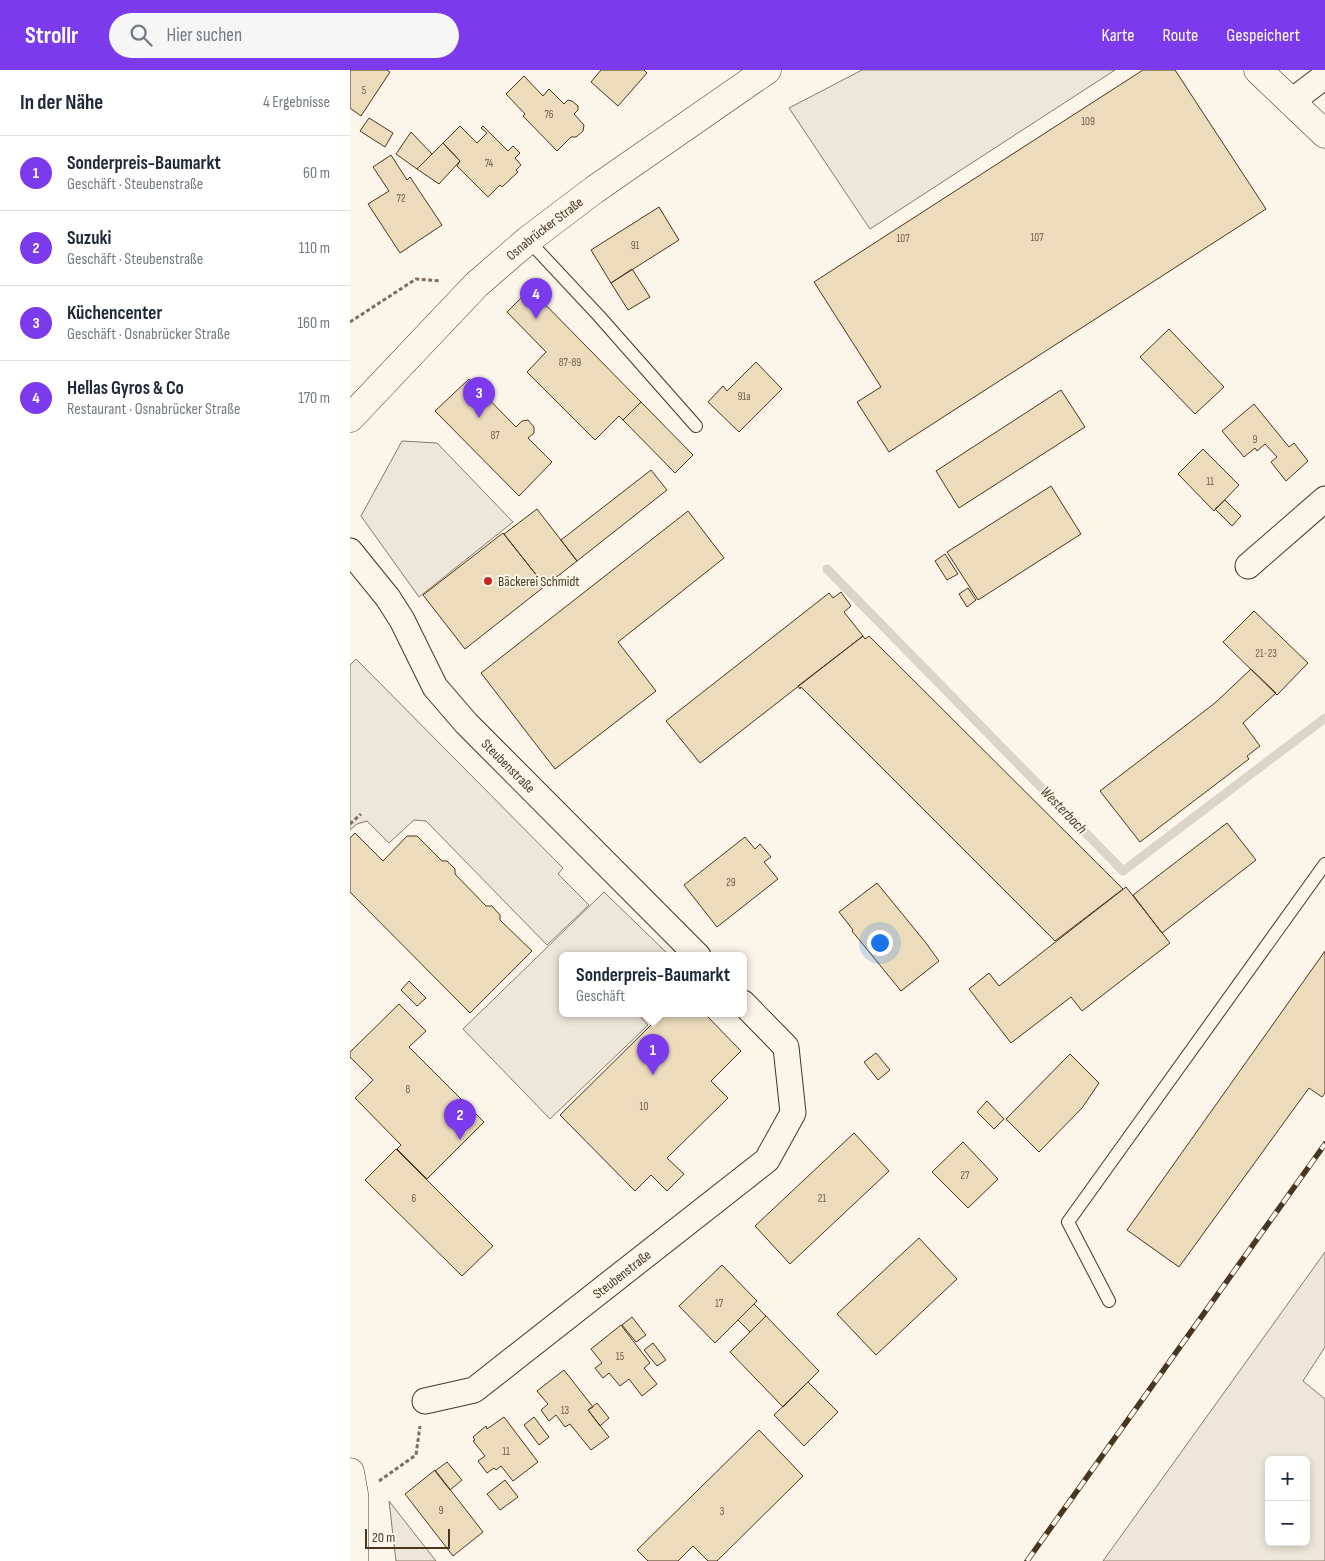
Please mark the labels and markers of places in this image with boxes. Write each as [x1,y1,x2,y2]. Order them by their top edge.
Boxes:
pin: 4 [520,278,552,319]
pin: 3 [463,377,495,418]
place label: Bäckerei Schmidt [498,573,580,590]
marker: Bäckerei Schmidt [482,575,494,587]
pin: 1 [637,1034,669,1075]
pin: 2 [444,1099,476,1140]

